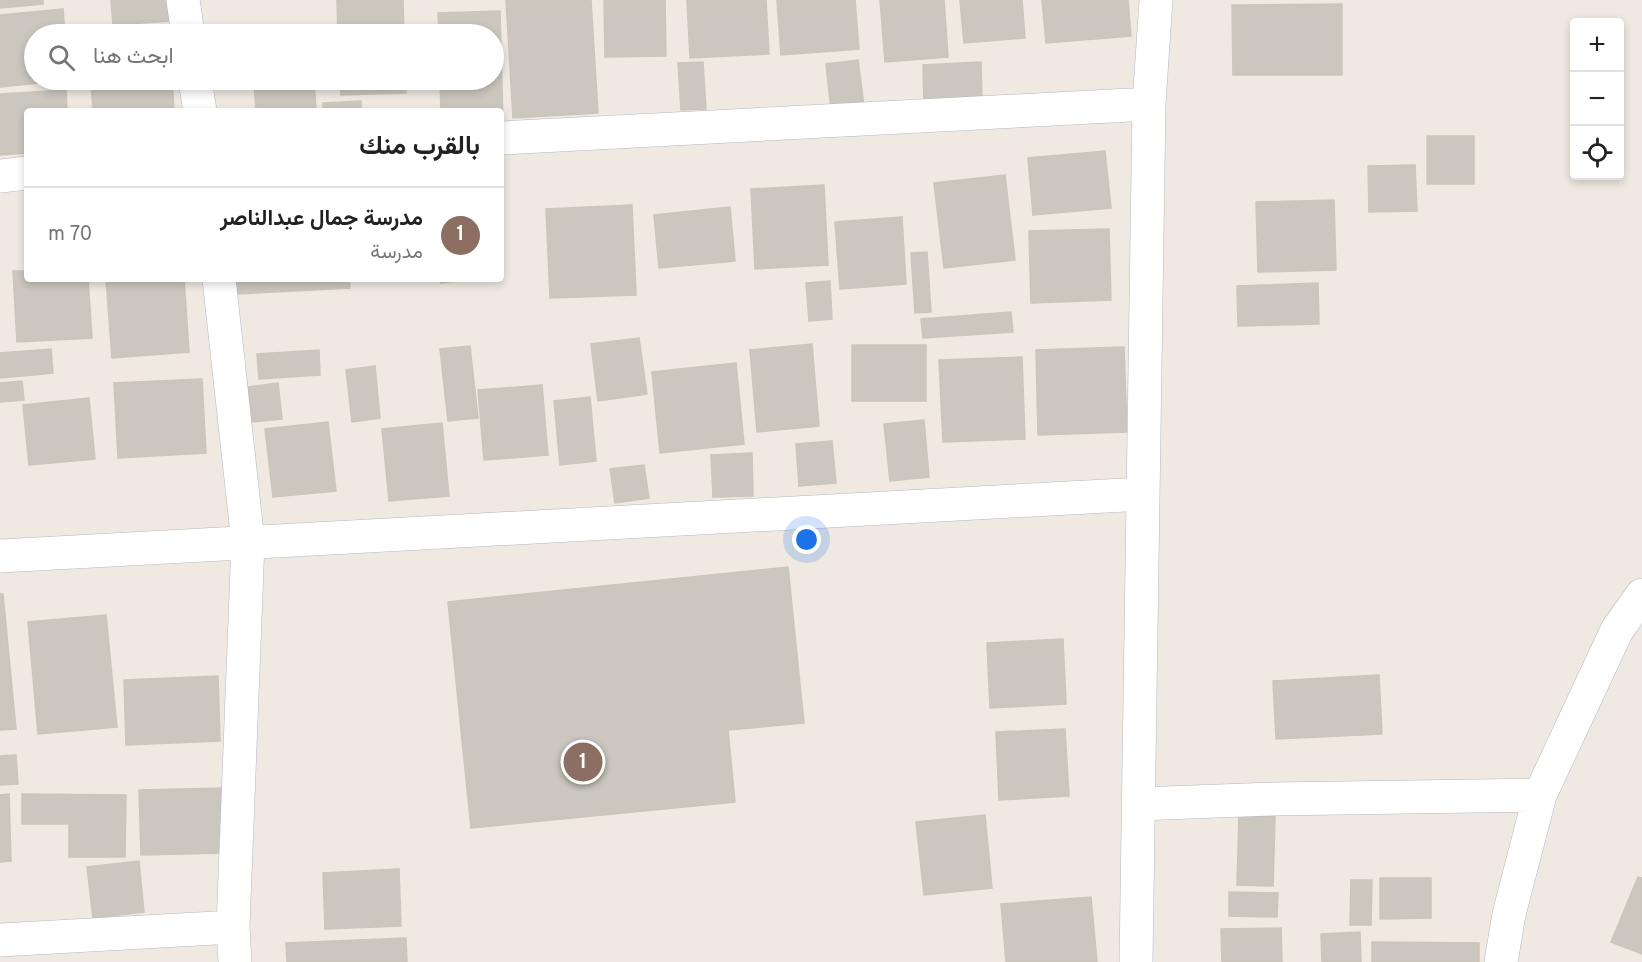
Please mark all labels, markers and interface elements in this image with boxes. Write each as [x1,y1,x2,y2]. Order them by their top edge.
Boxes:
map controls [1570,18,1624,180]
button: + [1570,18,1624,72]
search box [24,24,504,90]
icon: search [45,41,78,74]
text: ابحث هنا [93,44,174,71]
button: − [1570,72,1624,126]
button: locate [1570,126,1624,180]
text: بالقرب منك [359,131,480,164]
text: مدرسة جمال عبدالناصر [220,206,423,233]
text: 70 m [48,222,92,248]
text: 1 [457,222,465,248]
text: مدرسة [370,240,423,266]
your location [792,525,821,554]
pin: 1 [564,740,602,784]

